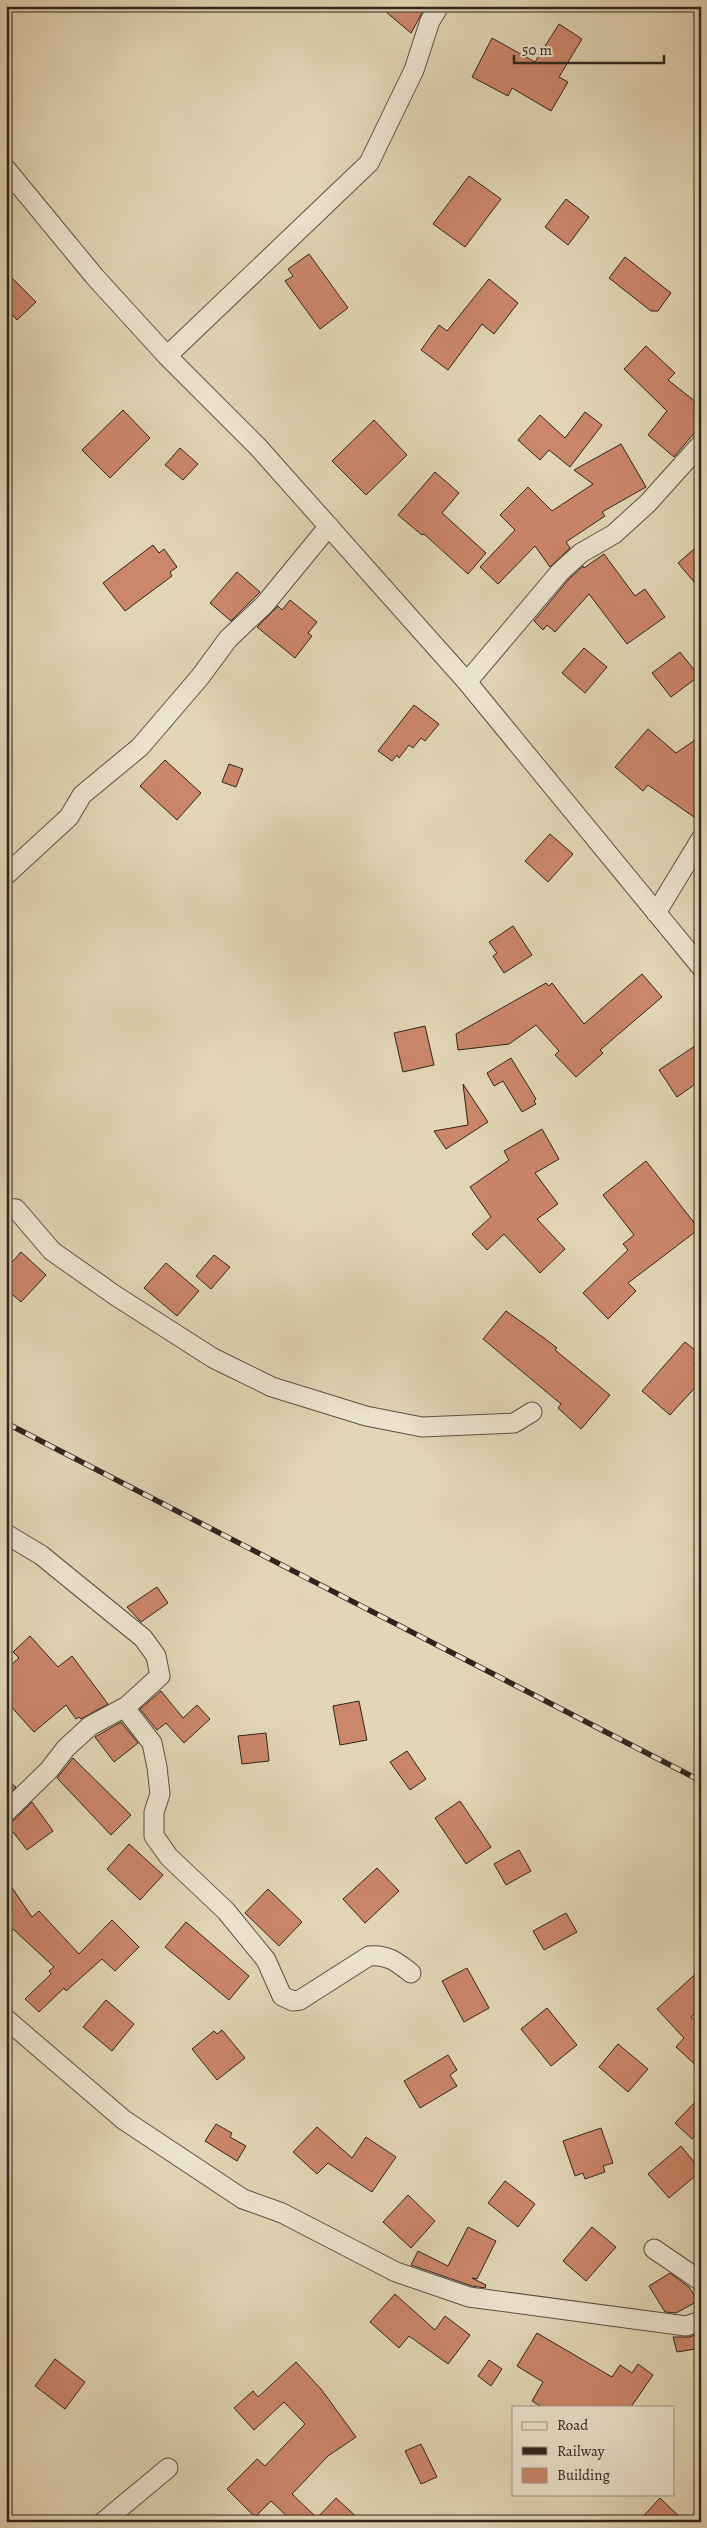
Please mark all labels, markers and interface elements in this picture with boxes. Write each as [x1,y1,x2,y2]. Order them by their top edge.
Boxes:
scale bar [514,32,664,64]
text: 50 m [522,40,552,60]
legend [512,2406,674,2496]
text: Road [557,2415,589,2435]
text: Railway [557,2441,605,2461]
text: Building [557,2465,610,2485]

